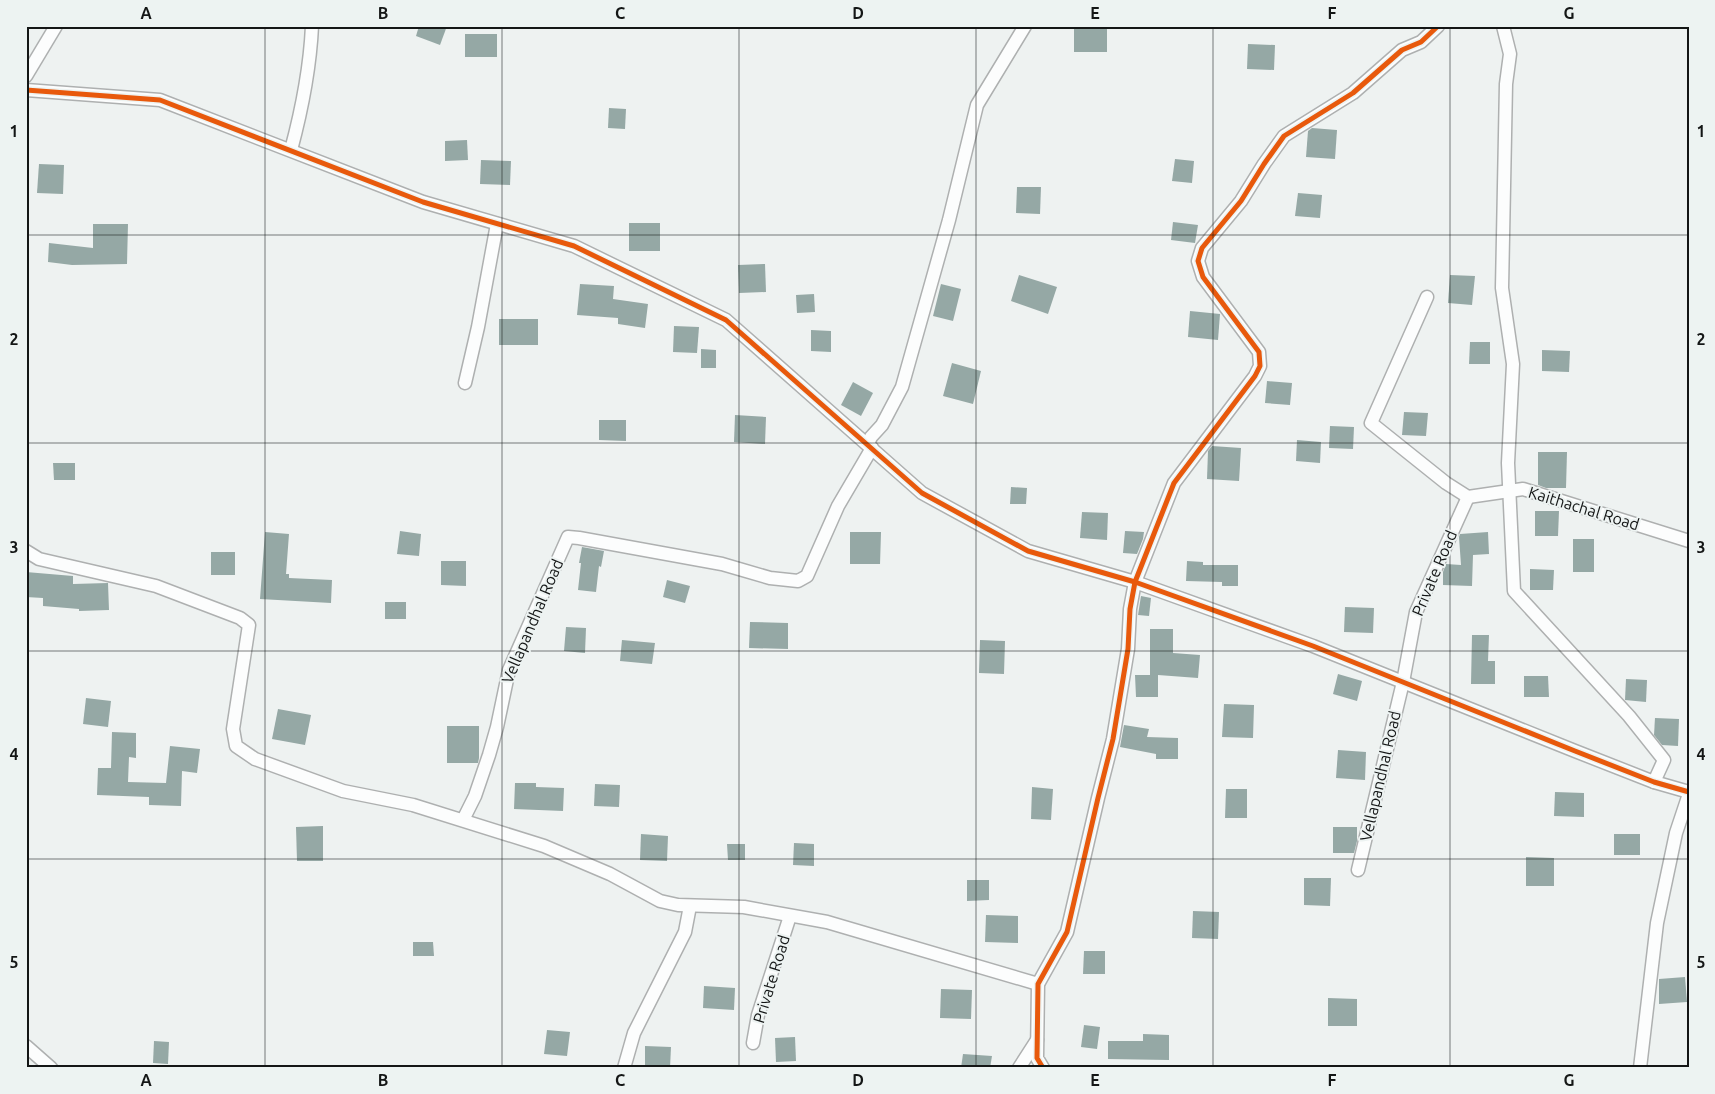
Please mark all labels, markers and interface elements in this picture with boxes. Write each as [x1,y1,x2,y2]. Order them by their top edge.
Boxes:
text: A [140,4,152,22]
text: B [378,4,388,22]
text: C [615,4,625,22]
text: D [852,4,864,22]
text: E [1090,4,1100,22]
text: F [1328,4,1337,22]
text: G [1563,4,1575,22]
text: 1 [9,122,19,140]
text: 1 [1696,122,1706,140]
text: 2 [9,330,19,348]
text: 2 [1696,330,1706,348]
street label: Kaithachal Road [1526,483,1642,533]
street label: Private Road [1408,528,1460,618]
text: 3 [9,538,19,556]
text: 3 [1696,538,1706,556]
street label: Vellapandhal Road [498,556,566,686]
street label: Vellapandhal Road [1356,709,1404,843]
text: 4 [9,745,19,763]
text: 4 [1696,745,1706,763]
street label: Private Road [749,933,793,1025]
text: 5 [9,953,19,971]
text: 5 [1696,953,1706,971]
text: A [140,1071,152,1089]
text: B [378,1071,388,1089]
text: C [615,1071,625,1089]
text: D [852,1071,864,1089]
text: E [1090,1071,1100,1089]
text: F [1328,1071,1337,1089]
text: G [1563,1071,1575,1089]

